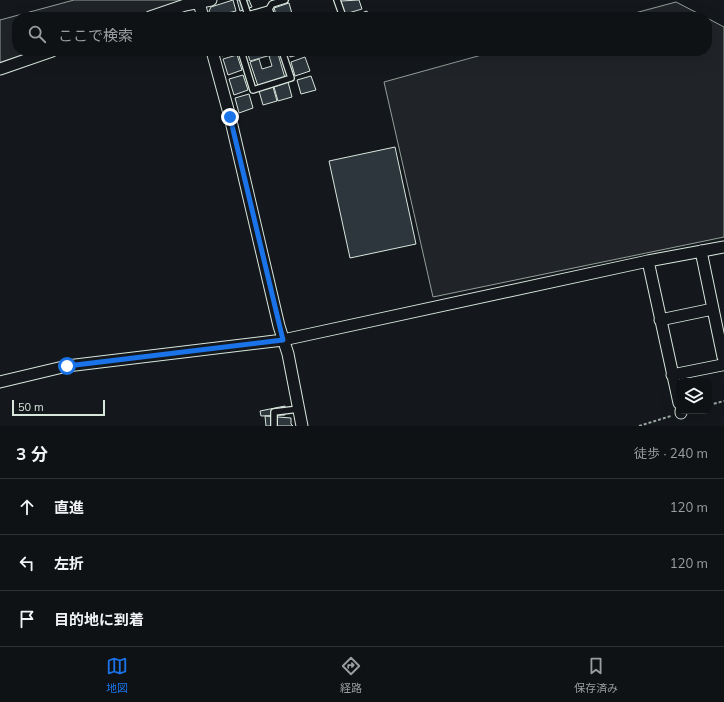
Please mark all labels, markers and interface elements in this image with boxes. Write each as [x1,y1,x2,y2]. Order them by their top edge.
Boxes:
search box [12,12,712,56]
icon: search [26,23,48,45]
text: ここで検索 [58,26,133,45]
route end [221,108,239,126]
route start [58,357,76,375]
map controls [676,378,712,414]
button: layers [676,378,712,414]
scale bar [12,398,105,417]
text: 50 m [18,400,44,414]
text: 3 分 [16,443,48,464]
text: 徒歩 · 240 m [634,445,708,461]
icon: ahead [16,496,38,518]
text: 直進 [54,498,84,517]
text: 120 m [670,499,708,515]
icon: left [16,552,38,574]
text: 左折 [54,554,84,573]
text: 120 m [670,555,708,571]
icon: arrive [16,608,38,630]
text: 目的地に到着 [54,610,144,629]
tab: 地図 [106,655,128,695]
tab: 経路 [340,655,362,695]
tab: 保存済み [574,655,618,695]

